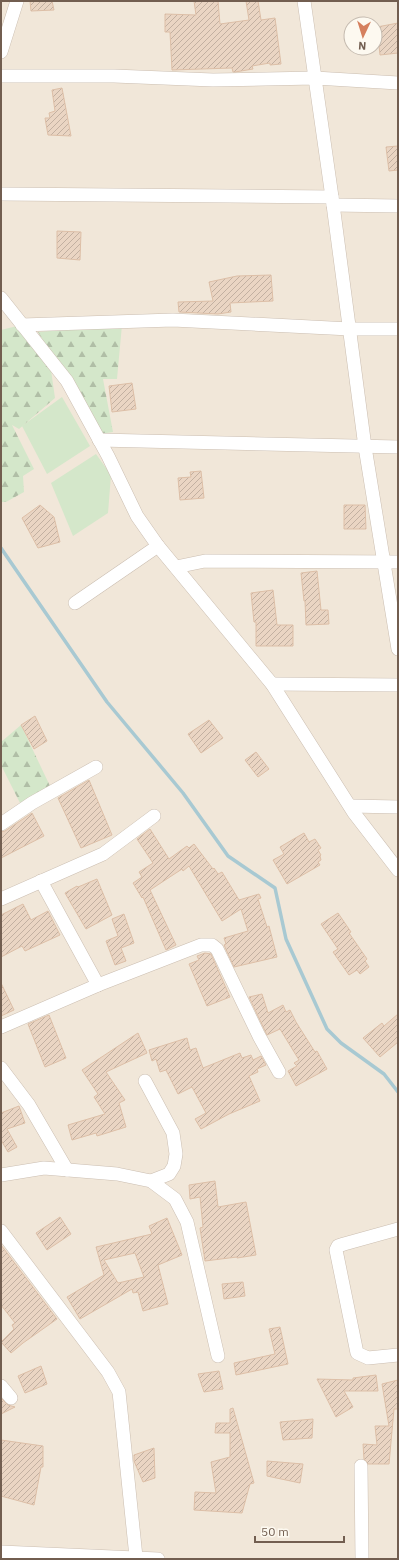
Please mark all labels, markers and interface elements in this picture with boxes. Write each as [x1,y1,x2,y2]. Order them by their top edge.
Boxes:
north arrow [343,16,383,56]
text: N [358,39,367,53]
scale bar [255,1518,344,1544]
text: 50 m [261,1524,289,1539]

